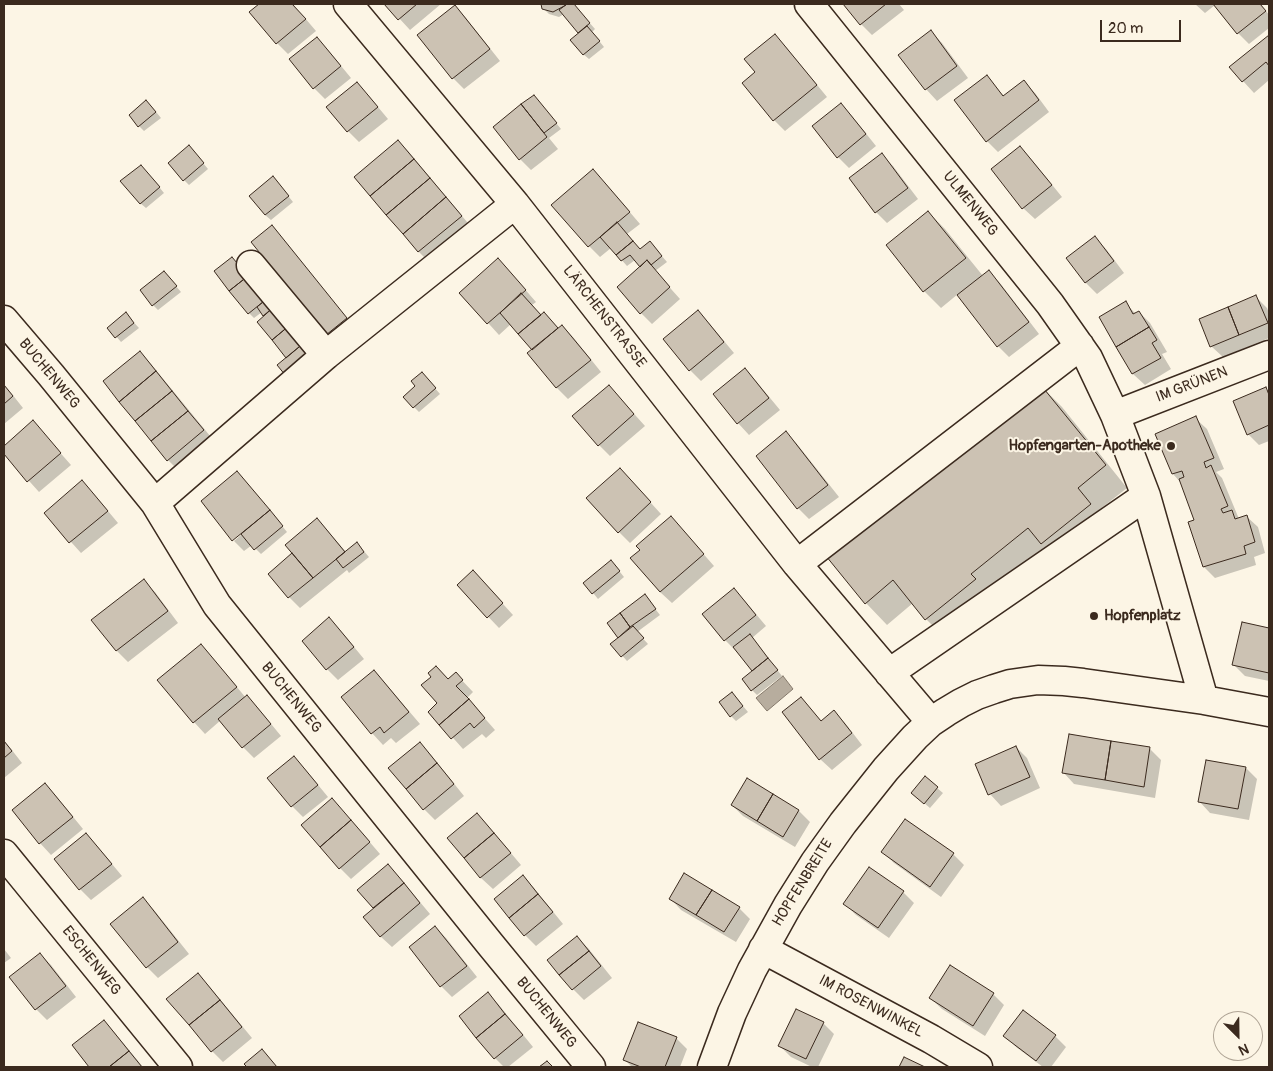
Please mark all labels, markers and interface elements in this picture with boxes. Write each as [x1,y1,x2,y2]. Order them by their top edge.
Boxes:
scale bar [1103,10,1184,42]
text: 20 m [1108,19,1143,38]
street label: ULMENWEG [938,168,1002,240]
street label: LÄRCHENSTRASSE [558,262,650,372]
street label: BUCHENWEG [14,335,84,413]
street label: IM GRÜNEN [1154,363,1230,407]
place label: Hopfengarten-Apotheke [1009,437,1161,455]
marker: Hopfengarten-Apotheke [1165,440,1177,452]
place label: Hopfenplatz [1104,607,1181,625]
marker: Hopfenplatz [1088,610,1100,622]
street label: BUCHENWEG [257,659,325,737]
street label: HOPFENBREITE [769,836,837,930]
street label: ESCHENWEG [58,923,124,999]
street label: IM ROSENWINKEL [816,972,926,1042]
street label: BUCHENWEG [512,974,580,1052]
north arrow [1213,1011,1263,1061]
text: N [1236,1040,1251,1059]

